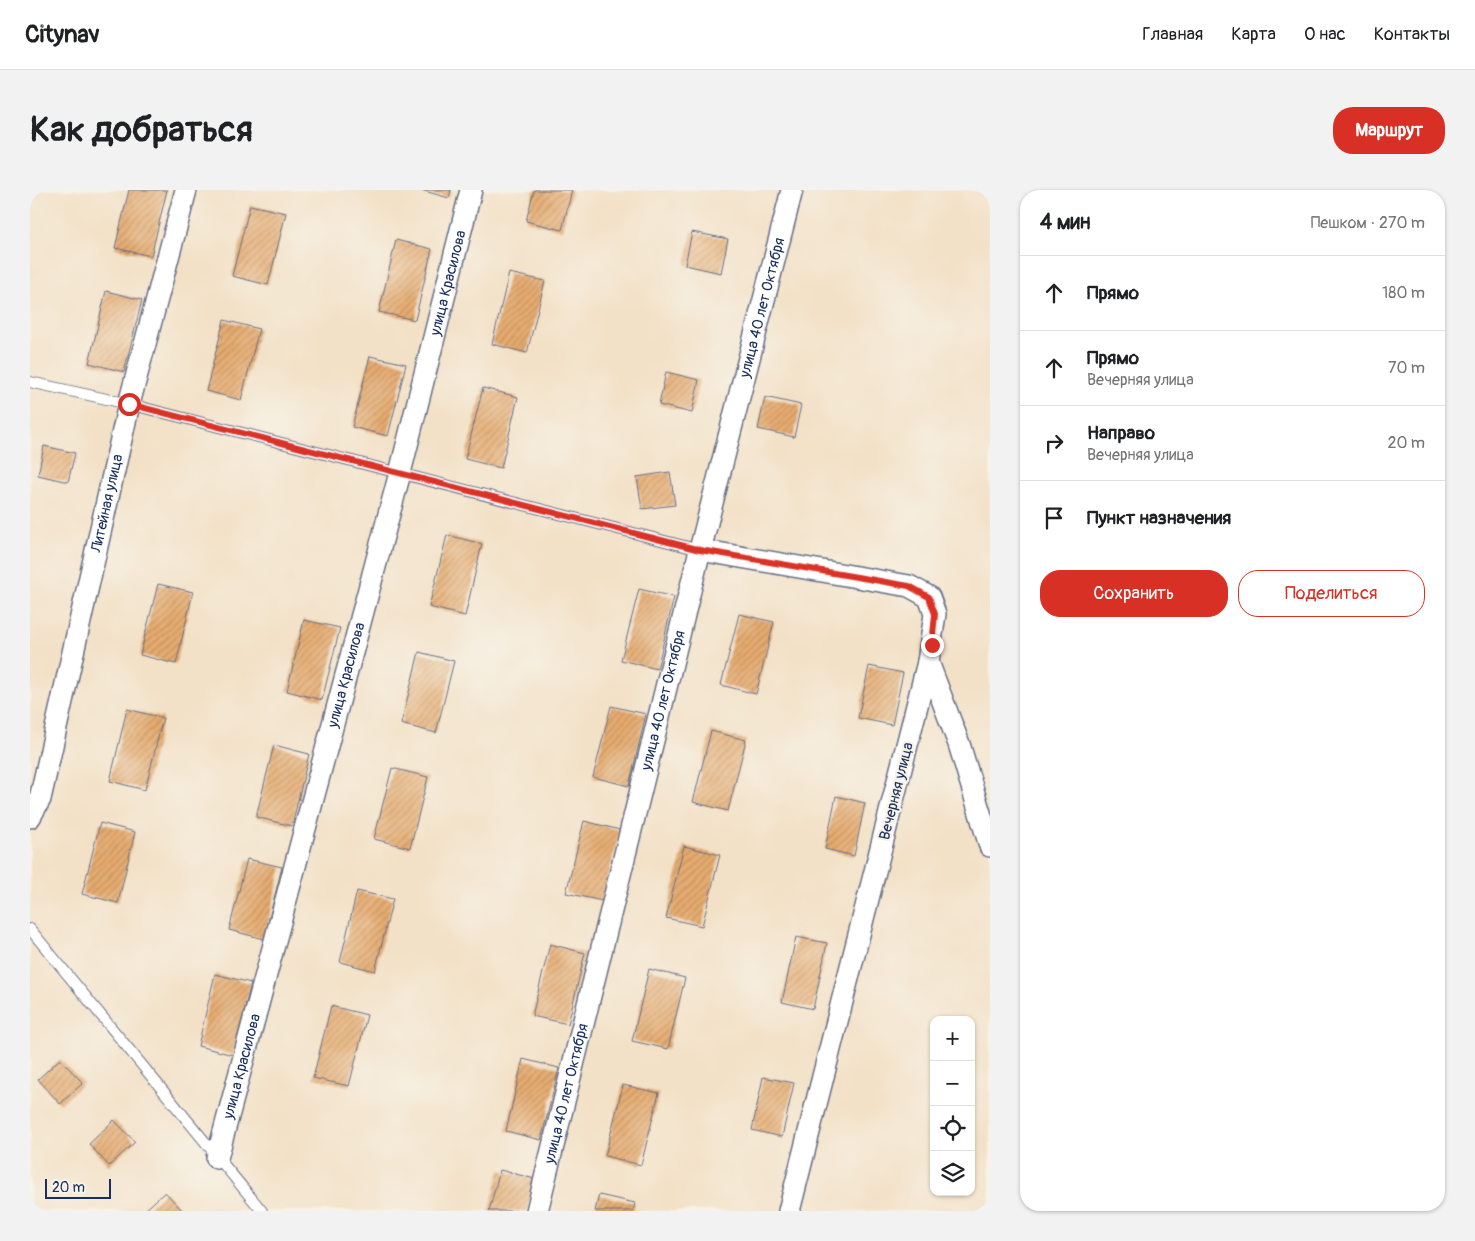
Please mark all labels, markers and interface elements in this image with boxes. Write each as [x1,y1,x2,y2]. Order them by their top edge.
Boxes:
text: Citynav [25,20,100,49]
text: Главная [1142,23,1203,46]
text: Карта [1231,23,1276,46]
text: О нас [1304,23,1346,46]
text: Контакты [1374,23,1450,46]
button: Маршрут [1333,107,1445,154]
text: Как добраться [30,108,253,152]
text: 4 мин [1040,209,1090,236]
text: Пешком · 270 m [1311,213,1425,233]
street label: улица Красилова [426,228,471,339]
street label: улица 40 лет Октября [735,236,789,381]
icon: ahead [1040,279,1068,307]
text: Прямо [1087,281,1139,305]
text: 180 m [1382,283,1425,303]
text: Прямо [1087,346,1139,370]
icon: ahead [1040,354,1068,382]
text: 70 m [1388,358,1425,378]
text: Вечерняя улица [1087,370,1194,390]
route start [118,393,141,416]
text: Направо [1087,421,1155,445]
icon: right [1040,429,1068,457]
text: 20 m [1387,433,1425,453]
text: Вечерняя улица [1087,445,1194,465]
street label: Литейная улица [87,452,127,555]
icon: arrive [1040,504,1068,532]
text: Пункт назначения [1087,506,1231,530]
button: Сохранить [1040,570,1228,617]
button: Поделиться [1238,570,1425,617]
street label: улица Красилова [323,620,370,731]
street label: улица 40 лет Октября [637,628,690,773]
route end [921,634,944,657]
street label: Вечерняя улица [875,740,918,842]
street label: улица Красилова [219,1012,265,1122]
map controls [930,1016,975,1196]
button: + [930,1016,975,1061]
street label: улица 40 лет Октября [540,1022,593,1167]
button: − [930,1061,975,1106]
button: locate [930,1106,975,1151]
button: layers [930,1151,975,1196]
scale bar [45,1176,111,1199]
text: 20 m [52,1179,85,1196]

